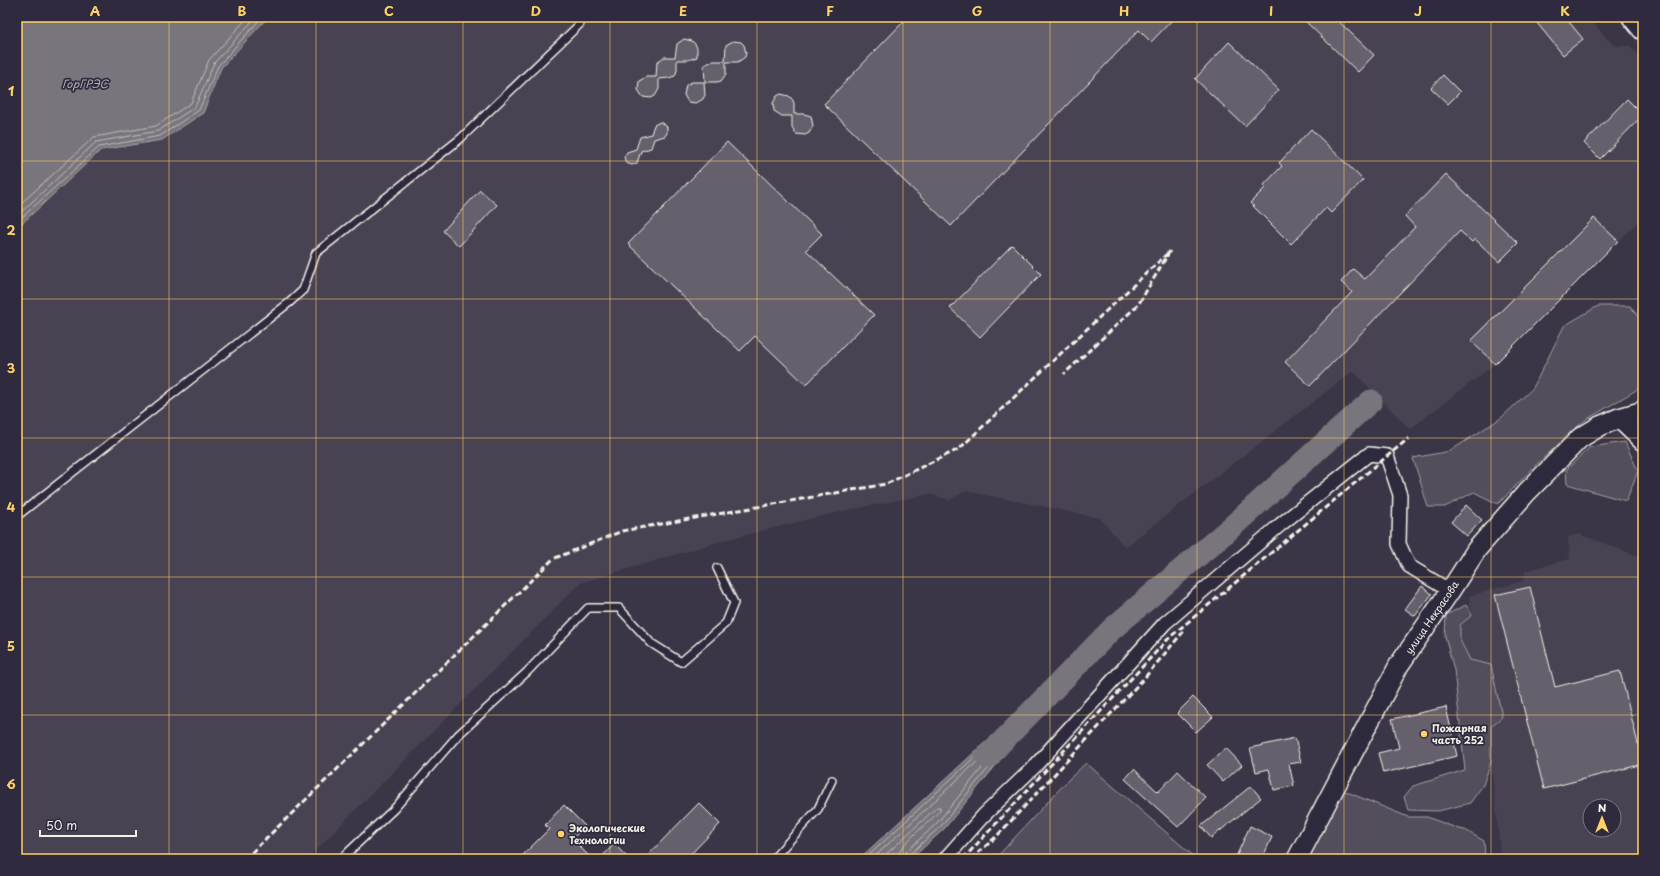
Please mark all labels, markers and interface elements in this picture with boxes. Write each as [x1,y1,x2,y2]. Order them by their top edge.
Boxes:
text: A [90,1,100,20]
text: B [238,1,247,20]
text: C [384,1,394,20]
text: D [531,1,541,20]
text: E [679,1,687,20]
text: F [826,1,834,20]
text: G [972,1,982,20]
text: H [1119,1,1129,20]
text: I [1269,1,1273,20]
text: J [1414,1,1422,20]
text: K [1560,1,1570,20]
water label: ГорГРЭС [62,75,110,92]
text: 1 [8,81,14,100]
text: 2 [6,220,16,239]
text: 3 [7,358,16,377]
text: 4 [7,497,16,516]
street label: улица Некрасова [1401,577,1462,657]
text: 5 [7,636,15,655]
place label: Пожарная часть 252 [1432,720,1487,747]
marker: Пожарная часть 252 [1419,729,1429,739]
text: 6 [6,774,16,793]
north arrow [1582,798,1622,838]
text: N [1598,799,1607,816]
scale bar [40,812,136,838]
text: 50 m [46,816,77,834]
place label: Экологические Технологии [569,820,646,847]
marker: Экологические Технологии [556,829,566,839]

